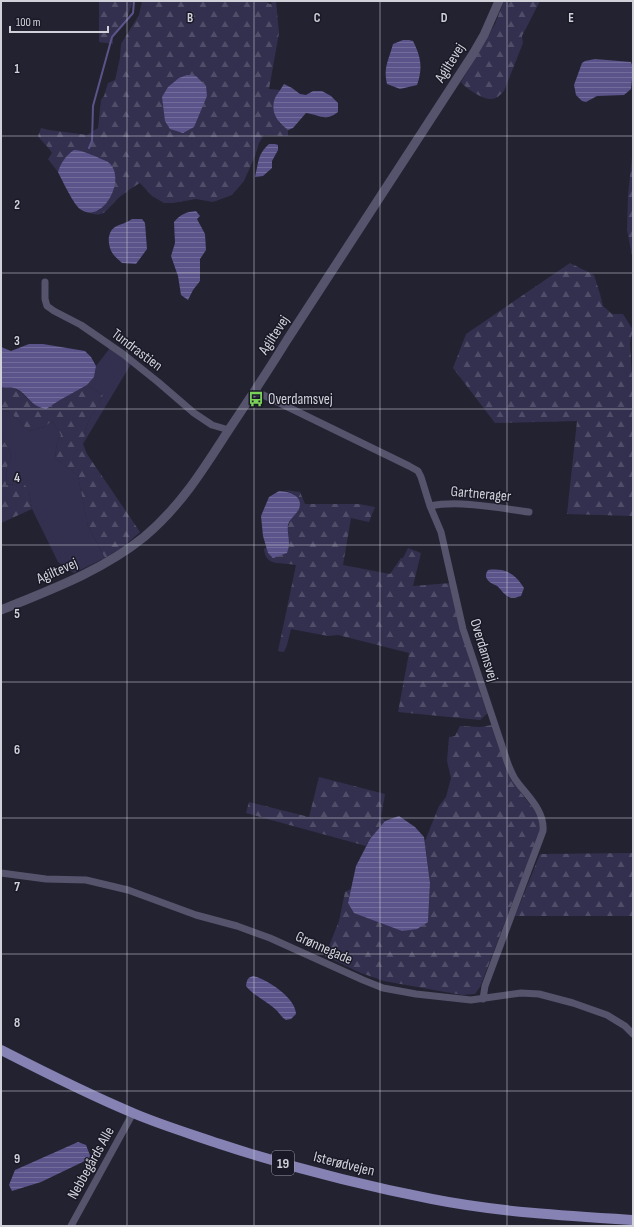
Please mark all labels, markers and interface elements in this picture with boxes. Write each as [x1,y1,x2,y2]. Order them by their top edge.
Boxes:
scale bar [10,8,108,34]
text: B [187,10,193,26]
text: C [314,10,321,26]
text: D [441,10,448,26]
text: E [568,10,574,26]
text: 100 m [16,15,41,30]
street label: Agiltevej [430,39,470,87]
text: 1 [14,61,20,77]
text: 2 [14,197,20,213]
street label: Agiltevej [254,312,294,359]
street label: Tundrastien [108,325,166,375]
text: 3 [14,333,20,349]
bus stop icon: Overdamsvej [247,390,265,408]
place label: Overdamsvej [268,390,333,409]
text: 4 [14,470,20,486]
street label: Gartnerager [450,482,513,506]
street label: Agiltevej [33,553,81,589]
text: 5 [14,606,20,622]
street label: Overdamsvej [465,616,503,684]
text: 6 [14,742,20,758]
text: 7 [14,879,20,895]
street label: Grønnegade [292,927,356,969]
text: 8 [14,1015,20,1031]
street label: Nebbegårds Alle [63,1123,119,1203]
street label: Isterødvejen [311,1147,377,1181]
text: 9 [14,1151,20,1167]
road number: 19 [272,1151,294,1175]

